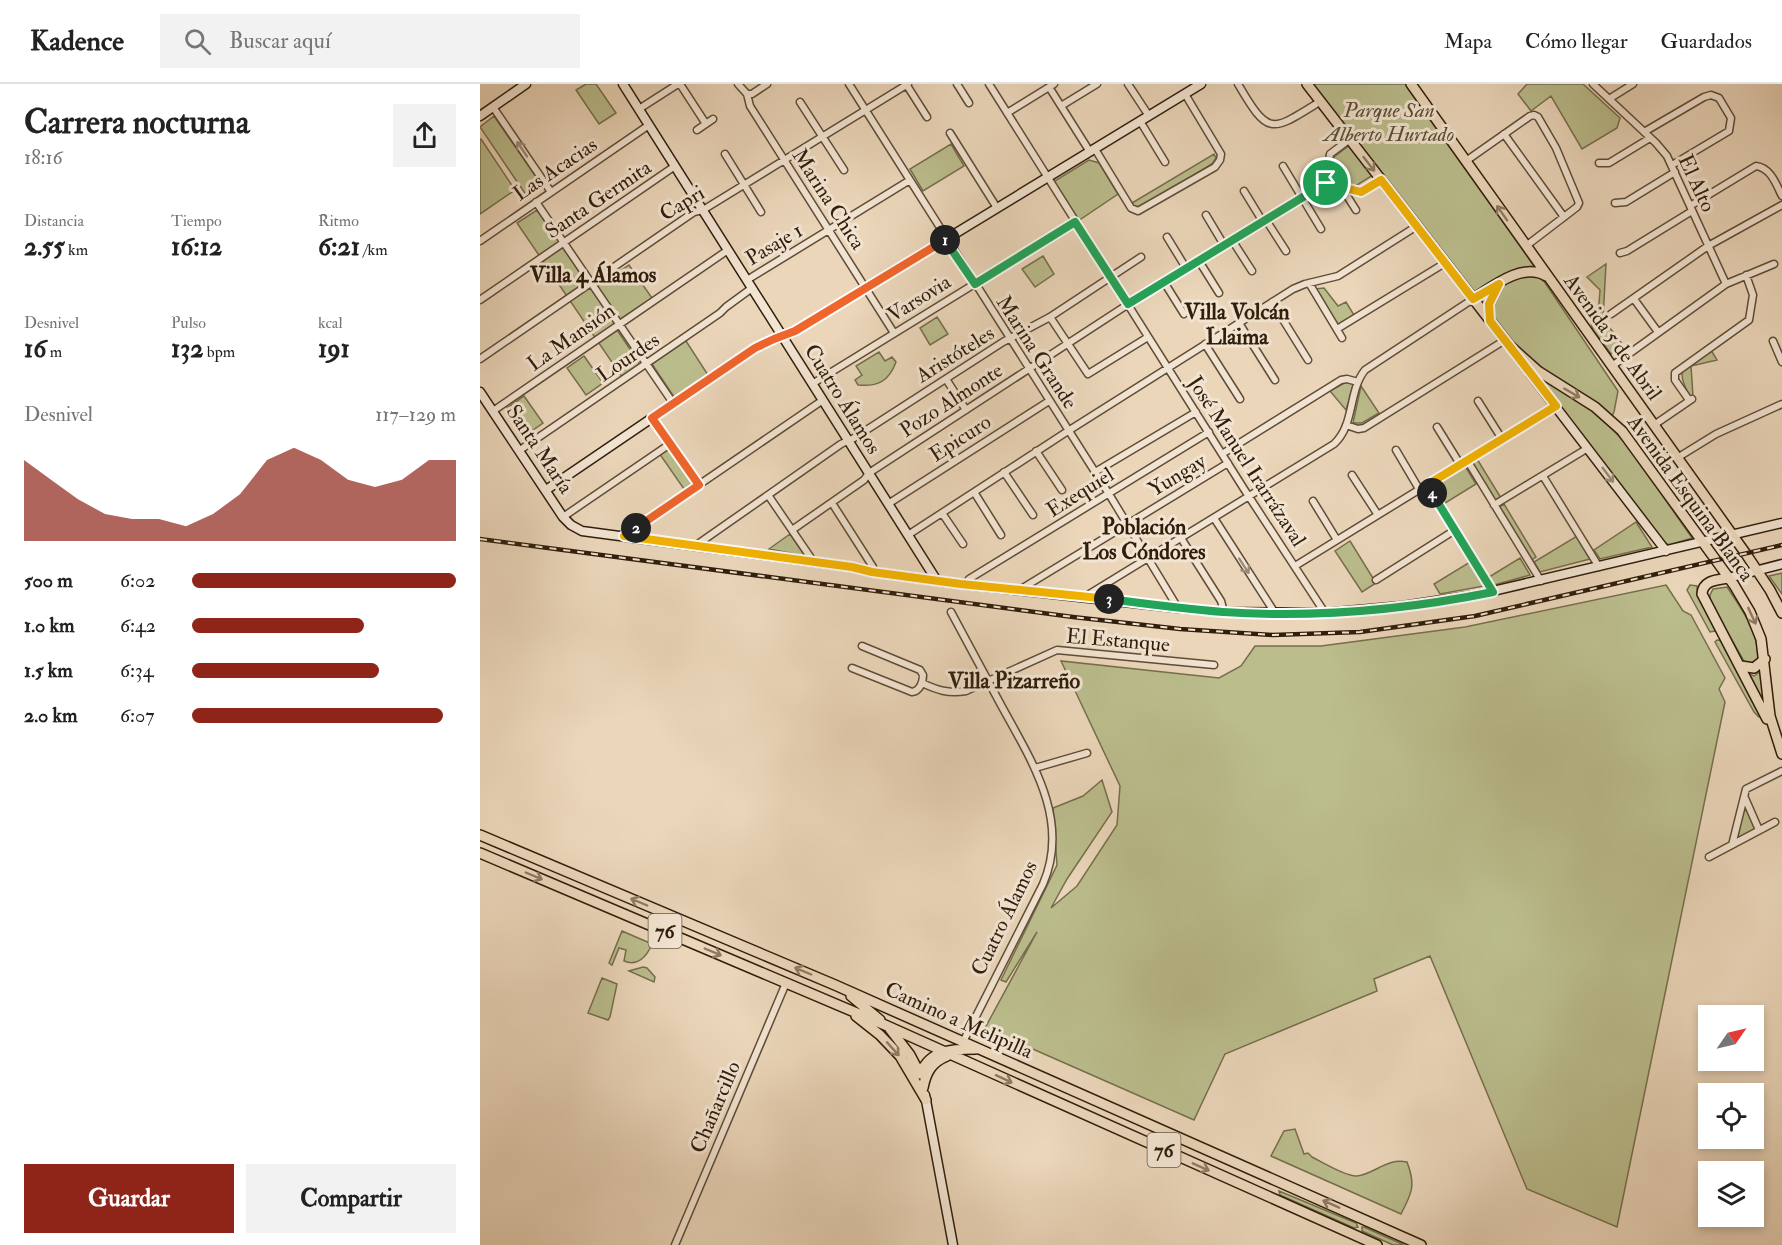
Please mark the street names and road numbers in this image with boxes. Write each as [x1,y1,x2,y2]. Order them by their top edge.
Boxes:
street label: Las Acacias [508,131,603,207]
street label: Marina Chica [786,144,871,255]
street label: El Alto [1672,150,1722,216]
street label: Santa Germita [540,154,657,245]
street label: Capri [655,179,710,227]
street label: Pasaje 1 [741,217,808,272]
street label: Varsovia [882,268,956,328]
street label: Avenida 5 de Abril [1557,268,1668,406]
street label: Marina Grande [990,290,1083,414]
street label: La Mansión [522,297,621,378]
street label: Aristóteles [910,320,1000,390]
street label: Lourdes [592,327,665,388]
street label: Cuatro Álamos [798,339,887,459]
street label: Pozo Almonte [895,357,1008,444]
street label: José Manuel Irarrázaval [1181,370,1312,552]
street label: Santa María [500,400,579,499]
street label: Epicuro [924,408,996,468]
street label: Avenida Esquina Blanca [1620,409,1760,587]
street label: Yungay [1144,447,1212,503]
street label: Exequiel [1041,461,1120,524]
street label: El Estanque [1065,623,1171,659]
street label: Cuatro Álamos [965,856,1044,980]
road number: 76 [648,914,681,948]
street label: Camino a Melipilla [881,976,1037,1065]
street label: Chañarcillo [684,1057,747,1157]
road number: 76 [1148,1133,1180,1167]

